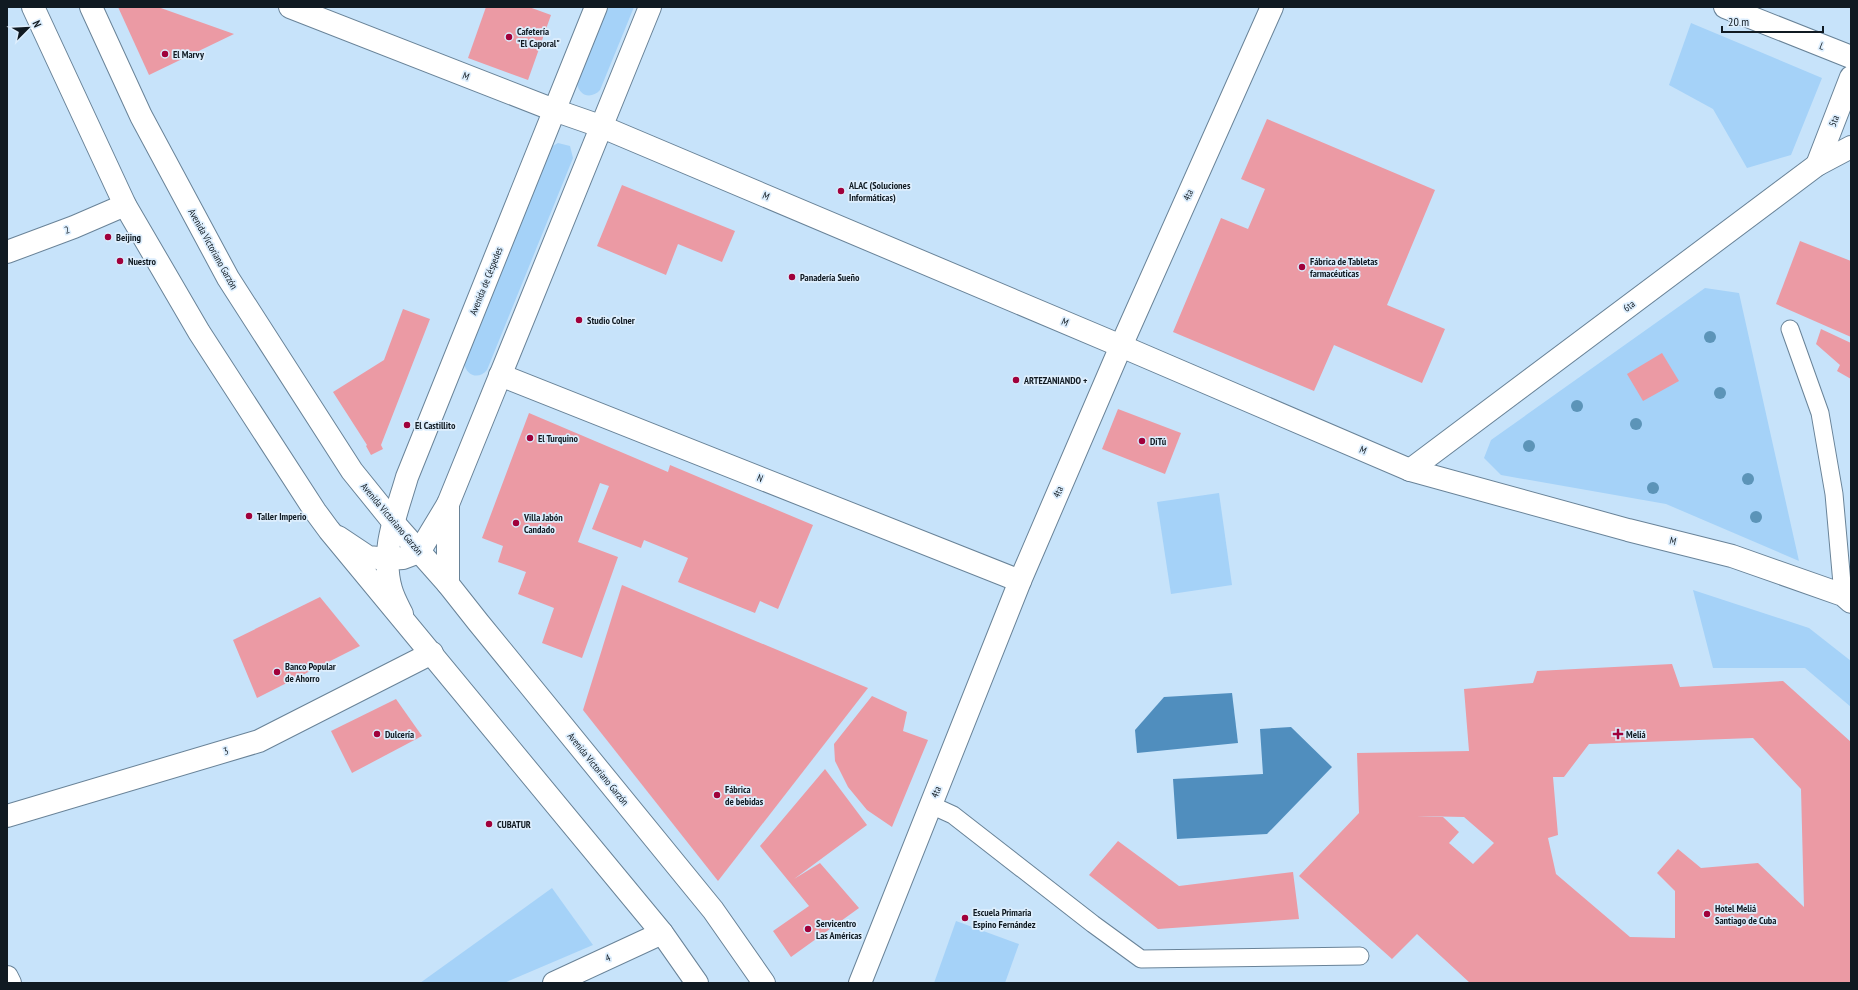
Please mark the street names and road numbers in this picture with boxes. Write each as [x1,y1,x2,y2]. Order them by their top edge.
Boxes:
street label: L [1818,39,1827,53]
street label: M [461,69,471,83]
street label: 5ta [1826,113,1842,129]
street label: 4ta [1180,187,1196,203]
street label: M [761,189,771,203]
street label: Avenida Victoriano Garzón [185,206,241,292]
street label: 2 [63,223,71,237]
street label: Avenida de Céspedes [466,245,506,317]
street label: 6ta [1621,297,1637,315]
street label: M [1060,315,1070,329]
street label: M [1358,443,1368,457]
street label: N [755,471,765,485]
street label: Avenida Victoriano Garzón [358,480,426,558]
street label: 4ta [1050,484,1066,500]
street label: M [1668,534,1678,548]
street label: Avenida Victoriano Garzón [565,730,631,808]
street label: 3 [222,744,230,758]
street label: 4ta [928,784,944,800]
street label: 4 [603,951,613,965]

